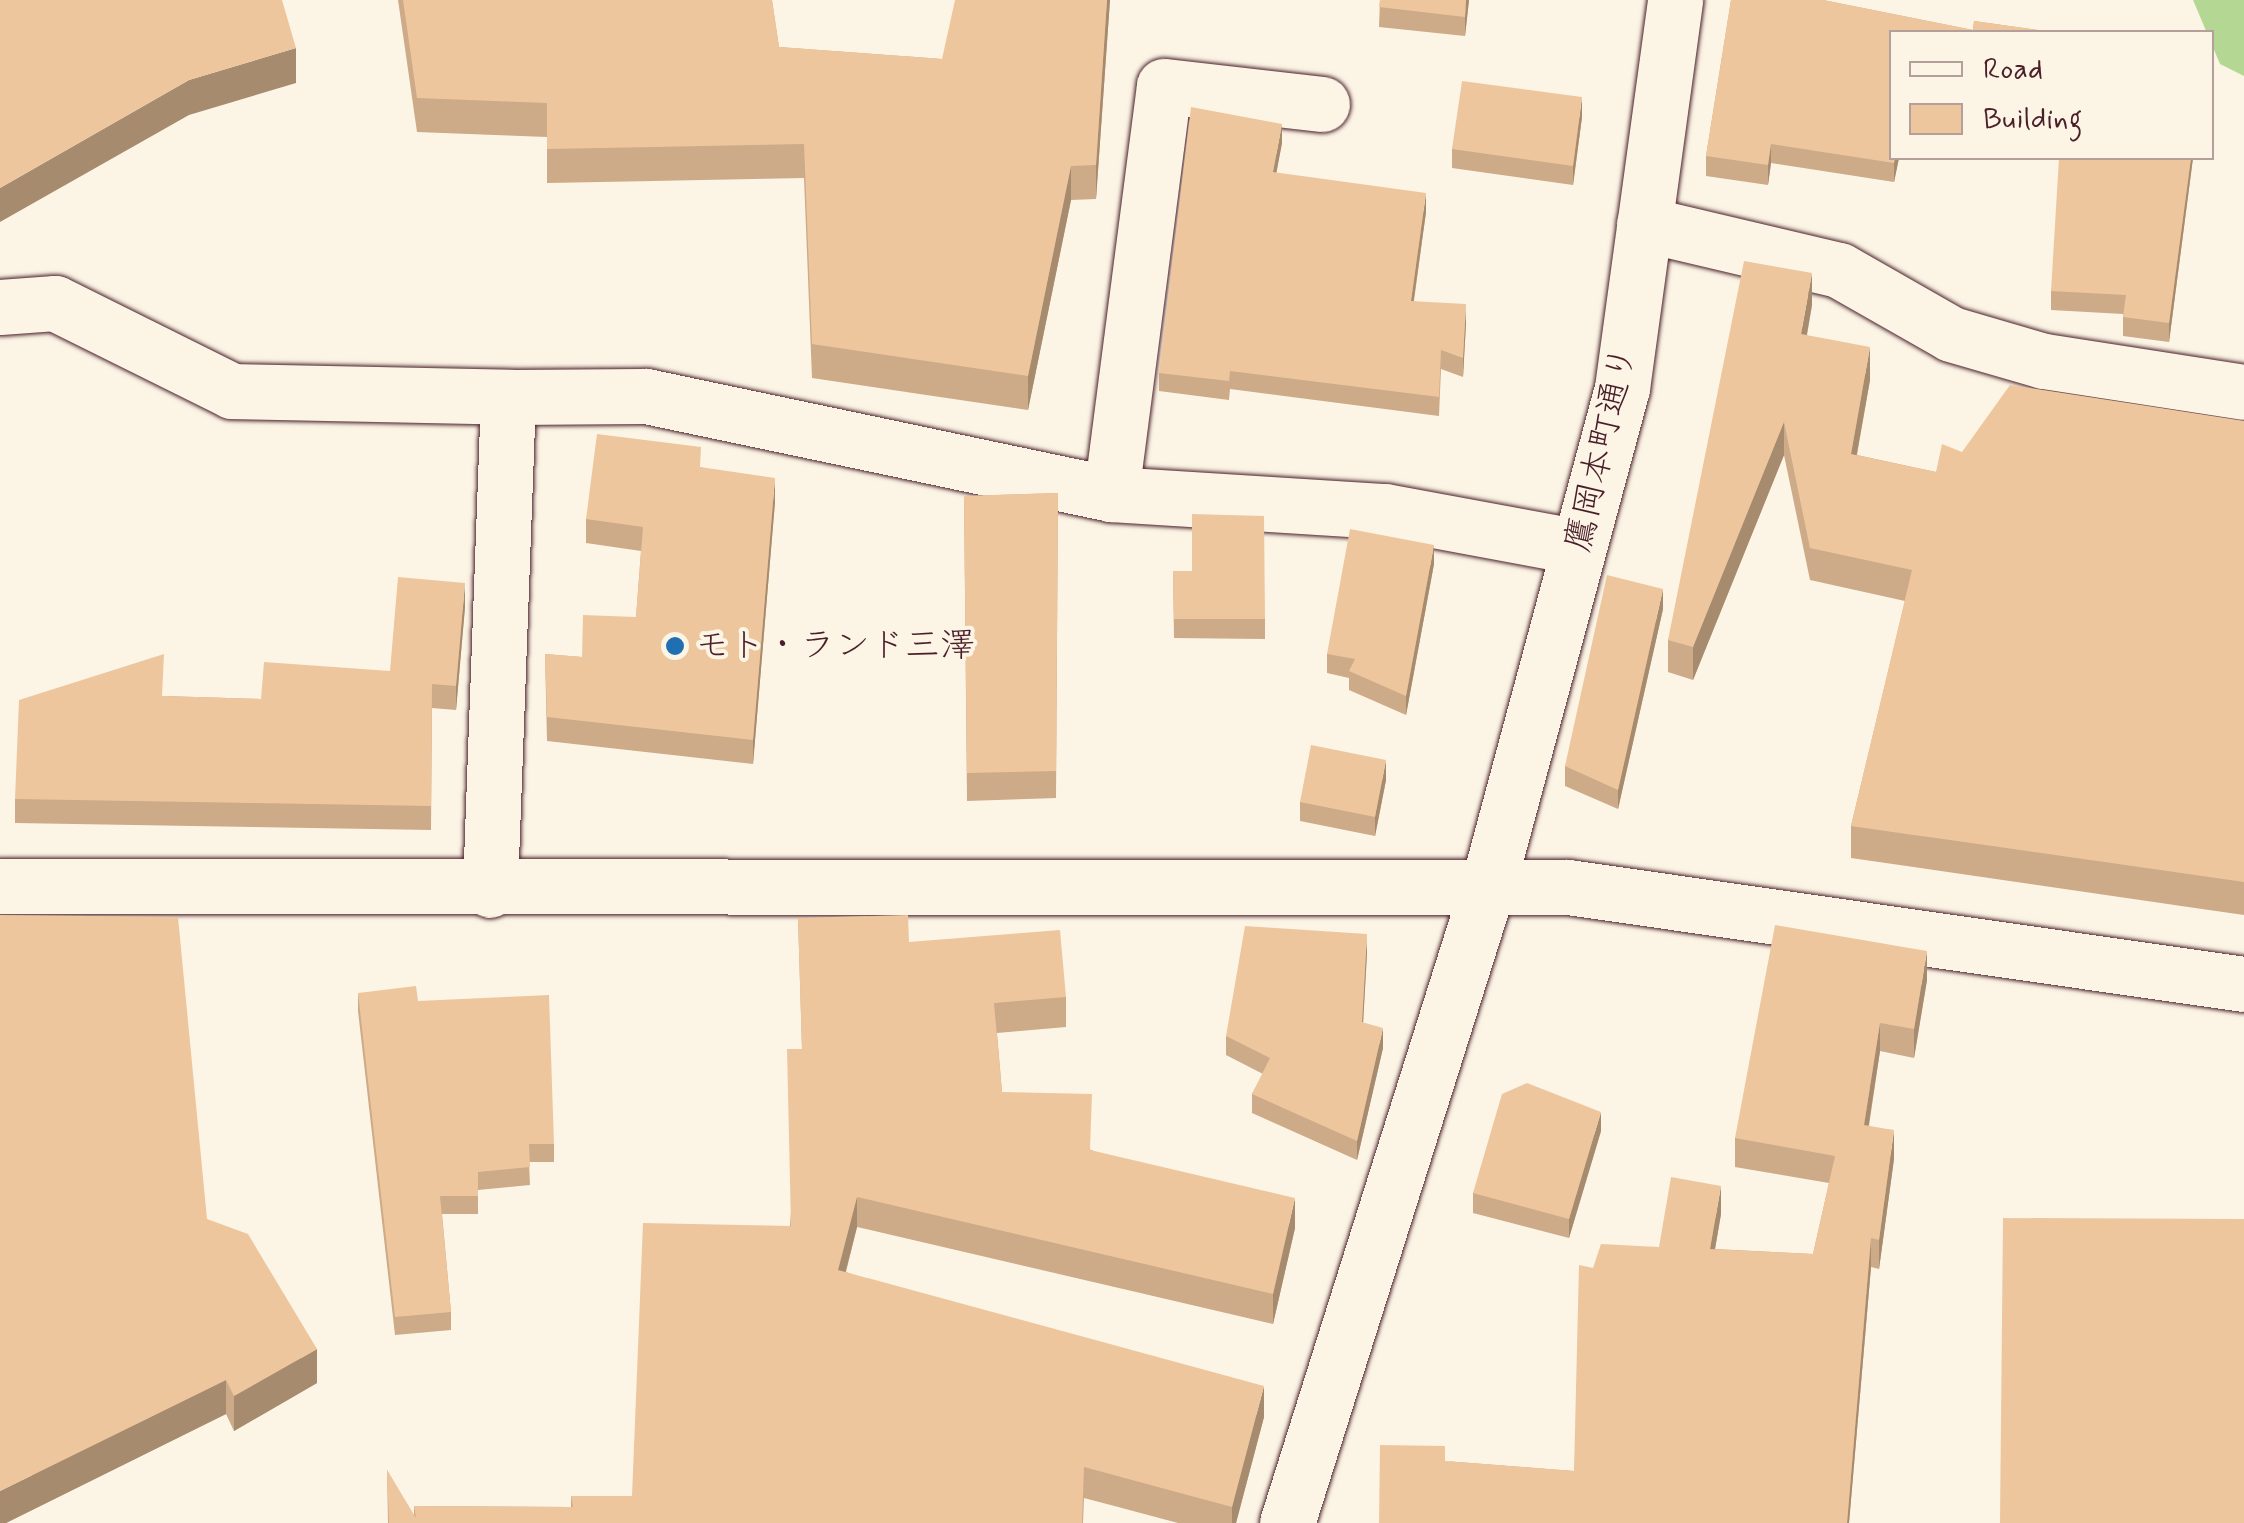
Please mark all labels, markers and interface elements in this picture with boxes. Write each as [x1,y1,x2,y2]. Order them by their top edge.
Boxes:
legend [1889,30,2214,160]
text: Road [1983,50,2043,89]
text: Building [1983,100,2082,139]
street label: 鷹岡本町通り [1558,342,1646,556]
place label: モト・ランド三澤 [695,625,975,667]
marker: モト・ランド三澤 [664,635,686,657]

